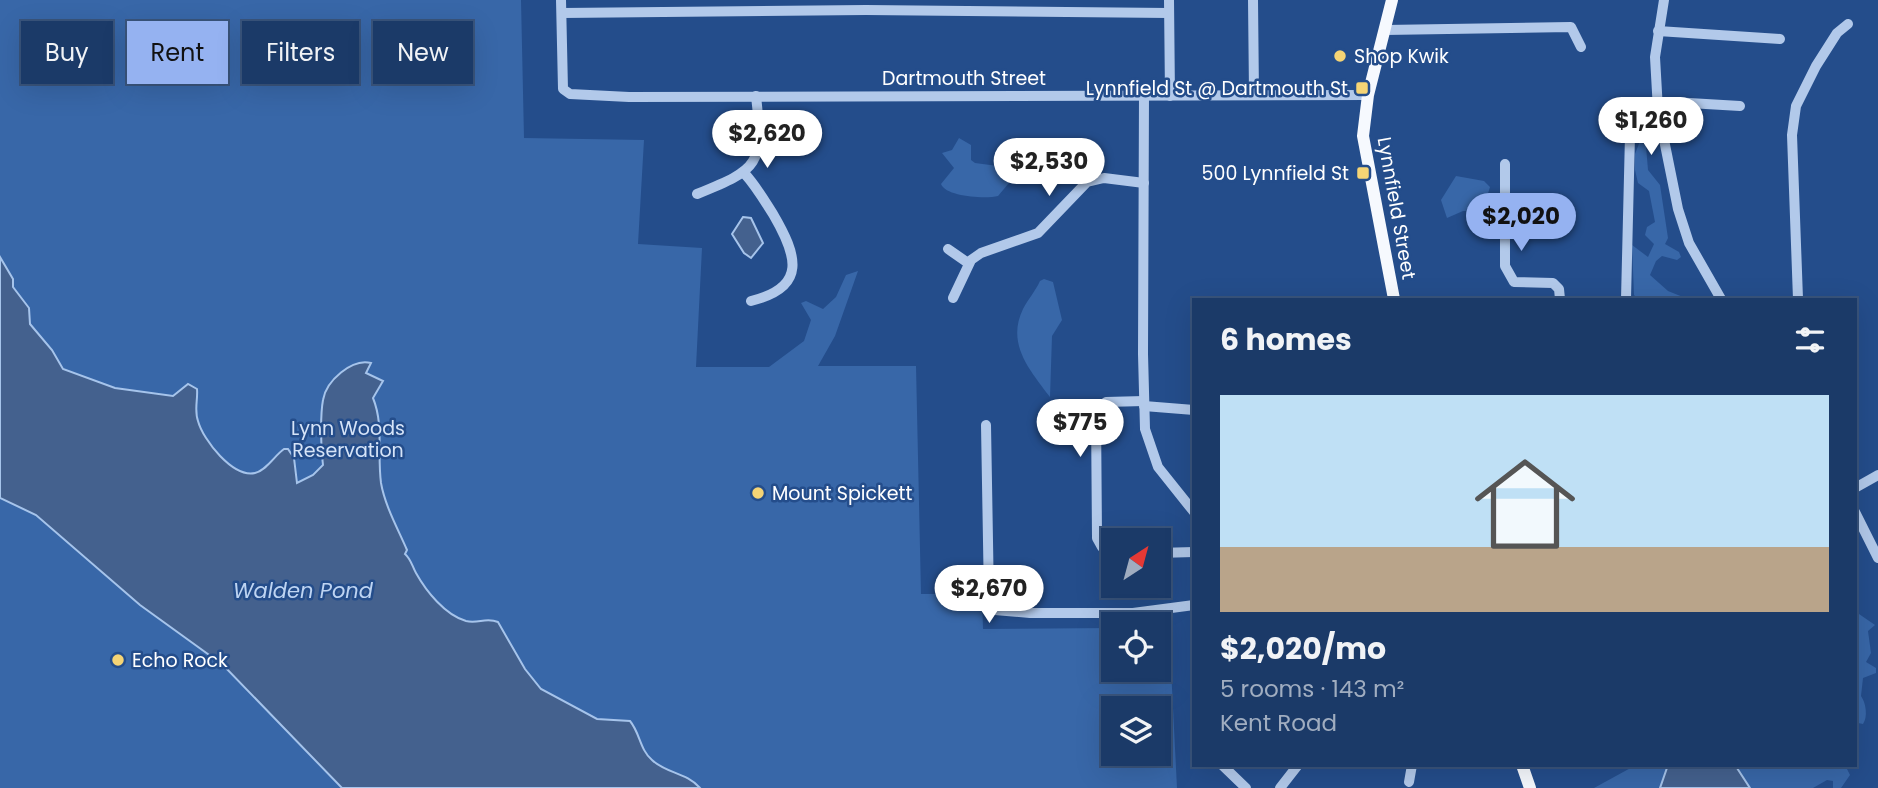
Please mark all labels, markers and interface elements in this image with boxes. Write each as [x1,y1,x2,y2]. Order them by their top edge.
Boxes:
chip: Buy [21,21,113,84]
chip: Rent [127,21,228,84]
chip: Filters [242,21,359,84]
chip: New [373,21,473,84]
place label: Shop Kwik [1354,43,1449,70]
marker: Shop Kwik [1332,48,1348,64]
street label: Dartmouth Street [882,65,1046,92]
place label: Lynnfield St @ Dartmouth St [1086,75,1348,102]
marker: Lynnfield St @ Dartmouth St [1354,80,1370,96]
pin: $1,260 [1594,97,1708,157]
text: $1,260 [1614,104,1688,136]
pin: $2,620 [710,110,824,170]
text: $2,620 [728,117,806,149]
street label: Lynnfield Street [1371,135,1422,281]
pin: $2,530 [992,138,1106,198]
text: $2,530 [1010,145,1088,177]
place label: 500 Lynnfield St [1202,160,1349,187]
marker: 500 Lynnfield St [1355,165,1371,181]
pin: $2,020 [1464,194,1578,253]
text: $2,020 [1482,200,1560,232]
text: 6 homes [1220,318,1352,361]
icon: filters [1791,321,1829,359]
pin: $775 [1039,400,1121,459]
text: $775 [1053,406,1107,438]
park label: Lynn Woods Reservation [291,415,405,464]
icon: home [1462,441,1588,567]
place label: Mount Spickett [772,480,913,507]
marker: Mount Spickett [750,485,766,501]
north arrow [1101,528,1171,598]
map controls [1101,528,1171,766]
pin: $2,670 [932,566,1046,625]
text: $2,670 [951,572,1027,604]
water label: Walden Pond [233,576,374,605]
button: locate [1101,612,1171,682]
text: $2,020/mo [1220,627,1386,670]
place label: Echo Rock [132,647,228,674]
marker: Echo Rock [110,652,126,668]
text: 5 rooms · 143 m² [1220,673,1404,705]
button: layers [1101,696,1171,766]
text: Kent Road [1220,707,1337,739]

